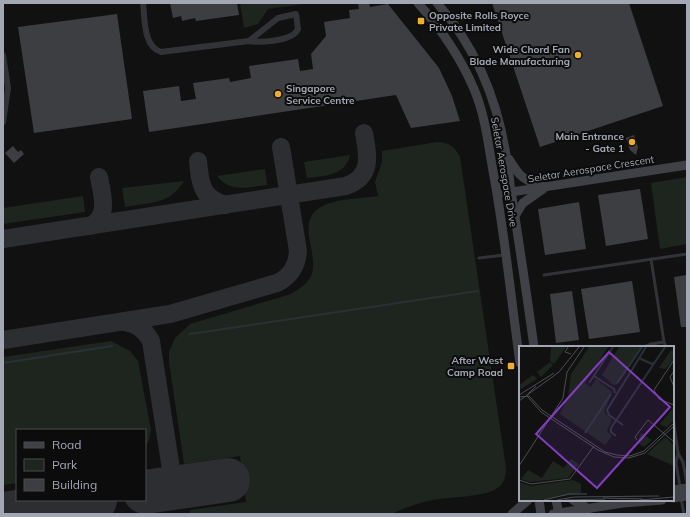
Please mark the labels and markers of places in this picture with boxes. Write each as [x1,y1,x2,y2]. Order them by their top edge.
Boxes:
place label: Opposite Rolls Royce Private Limited [429,9,530,34]
marker: Opposite Rolls Royce Private Limited [416,16,426,26]
place label: Wide Chord Fan Blade Manufacturing [470,43,570,68]
marker: Wide Chord Fan Blade Manufacturing [573,50,583,60]
place label: Singapore Service Centre [286,82,355,107]
marker: Singapore Service Centre [273,89,283,99]
place label: Main Entrance - Gate 1 [555,130,625,155]
marker: Main Entrance - Gate 1 [627,137,637,147]
place label: After West Camp Road [447,354,503,379]
marker: After West Camp Road [506,361,516,371]

